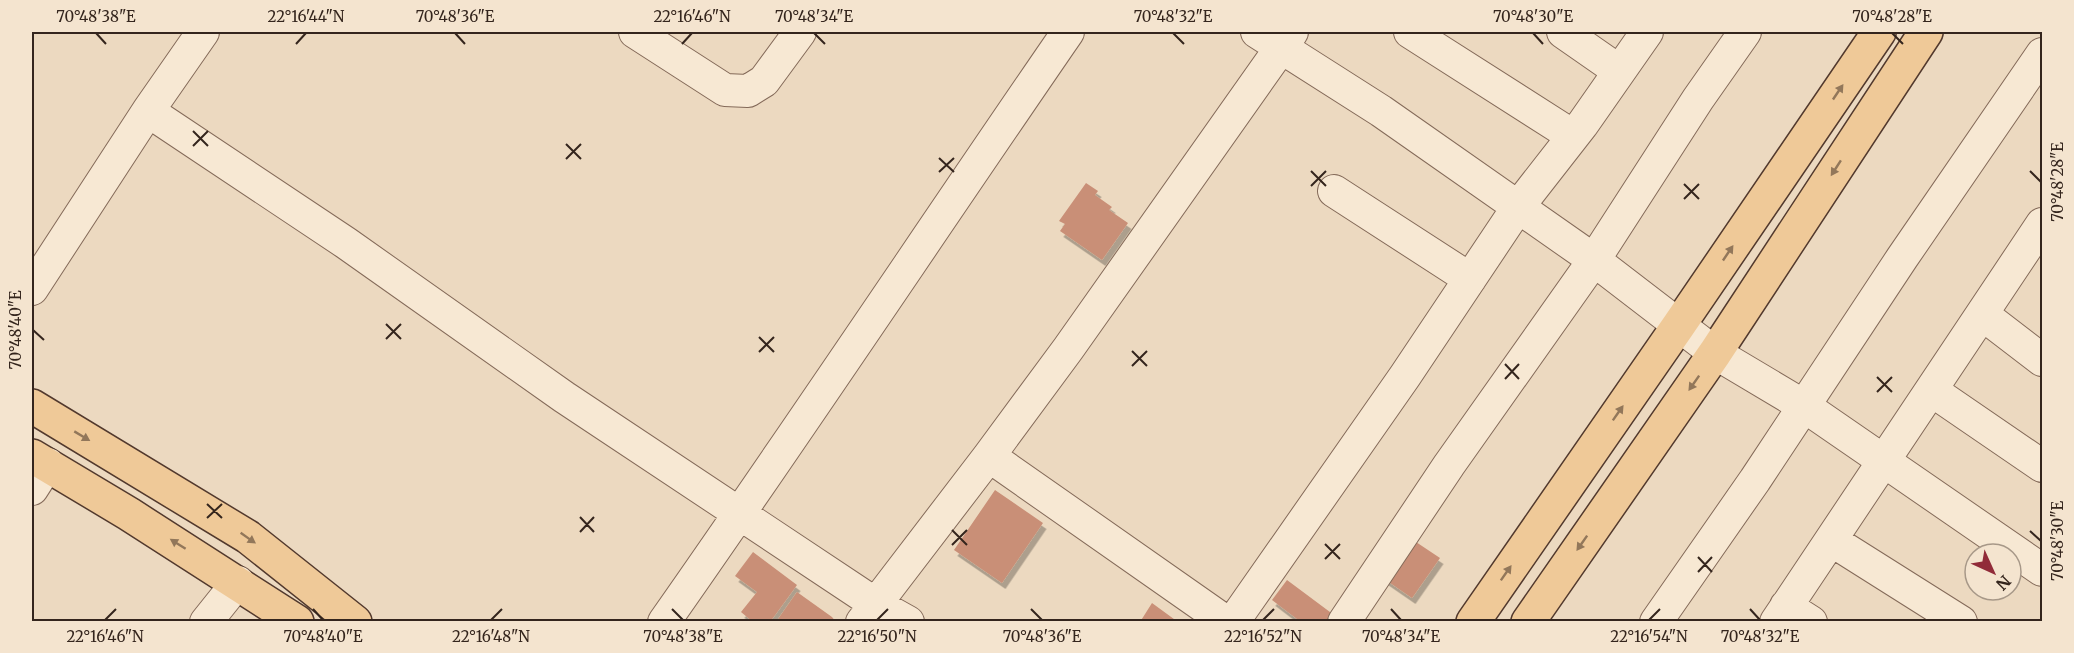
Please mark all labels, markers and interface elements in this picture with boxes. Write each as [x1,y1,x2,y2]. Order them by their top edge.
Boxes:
text: 70°48'38"E [56,7,136,26]
text: 22°16'44"N [268,7,345,26]
text: 70°48'36"E [416,7,495,26]
text: 22°16'46"N [653,7,731,26]
text: 70°48'34"E [775,7,854,26]
text: 70°48'32"E [1134,7,1213,26]
text: 70°48'30"E [1493,7,1573,26]
text: 70°48'28"E [1852,7,1932,26]
one-way arrow [1832,84,1844,100]
text: 70°48'28"E [2048,142,2067,222]
one-way arrow [1831,160,1842,176]
one-way arrow [1722,245,1733,261]
text: 70°48'40"E [6,290,25,370]
one-way arrow [1688,375,1700,391]
one-way arrow [1612,406,1624,422]
one-way arrow [74,430,90,441]
text: 70°48'30"E [2048,501,2067,581]
one-way arrow [239,532,255,544]
one-way arrow [1576,535,1588,551]
one-way arrow [170,539,186,550]
north arrow [1963,542,2023,602]
one-way arrow [1500,566,1512,582]
text: N [1992,571,2015,594]
text: 22°16'46"N [66,627,144,646]
text: 70°48'40"E [283,627,363,646]
text: 22°16'48"N [452,627,530,646]
text: 70°48'38"E [643,627,723,646]
text: 22°16'50"N [837,627,917,646]
text: 70°48'36"E [1003,627,1082,646]
text: 22°16'52"N [1224,627,1302,646]
text: 70°48'34"E [1362,627,1441,646]
text: 22°16'54"N [1610,627,1688,646]
text: 70°48'32"E [1721,627,1800,646]

